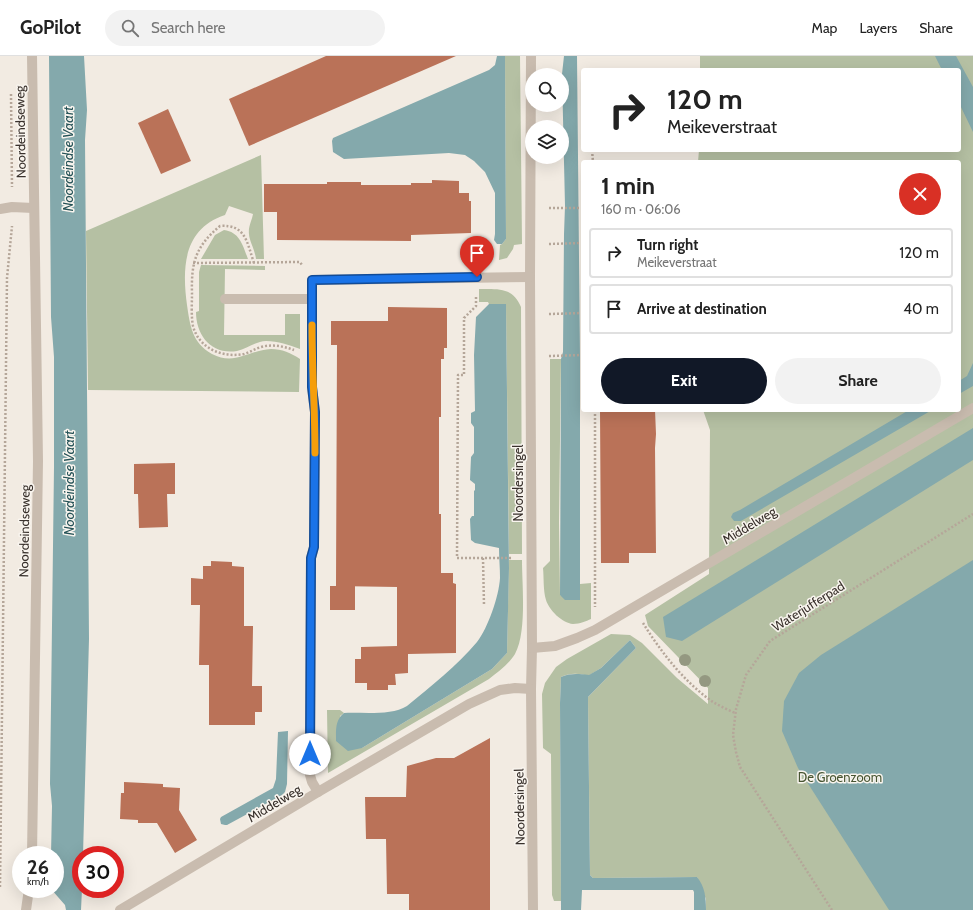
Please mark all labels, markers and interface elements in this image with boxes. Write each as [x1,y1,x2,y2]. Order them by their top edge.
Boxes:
search box [105,10,385,46]
text: GoPilot [20,16,81,39]
icon: search [119,17,141,39]
text: Search here [151,19,225,37]
text: Map [812,19,837,37]
text: Layers [859,19,897,37]
text: Share [919,19,953,37]
map controls [525,68,569,164]
button: search [525,68,569,112]
text: 120 m [667,82,743,116]
icon: right [601,84,653,136]
street label: Noordeindseweg [11,85,29,179]
water label: Noordeindse Vaart [59,106,77,211]
text: Meikeverstraat [667,116,777,138]
button: layers [525,120,569,164]
text: 1 min [601,171,655,200]
button: close [899,173,941,215]
text: 160 m · 06:06 [601,201,681,217]
pin [460,236,494,277]
text: Turn right [637,236,698,254]
icon: arrive [466,242,488,264]
icon: right [603,242,625,264]
text: 120 m [899,244,939,262]
text: Meikeverstraat [637,254,717,270]
icon: arrive [603,298,625,320]
text: Arrive at destination [637,300,767,318]
text: 40 m [903,300,939,318]
button: Exit [601,358,767,404]
button: Share [775,358,941,404]
water label: Noordeindse Vaart [60,430,78,535]
street label: Noordersingel [510,445,526,521]
street label: Noordeindseweg [15,484,33,578]
street label: Middelweg [719,502,779,547]
street label: Waterjufferpad [769,577,848,635]
position arrow [289,733,331,775]
street label: Noordersingel [510,768,528,846]
park label: De Groenzoom [798,769,882,785]
street label: Middelweg [244,780,304,825]
speed limit sign: 30 [72,846,124,898]
text: 26 [27,855,49,879]
text: km/h [27,875,49,888]

